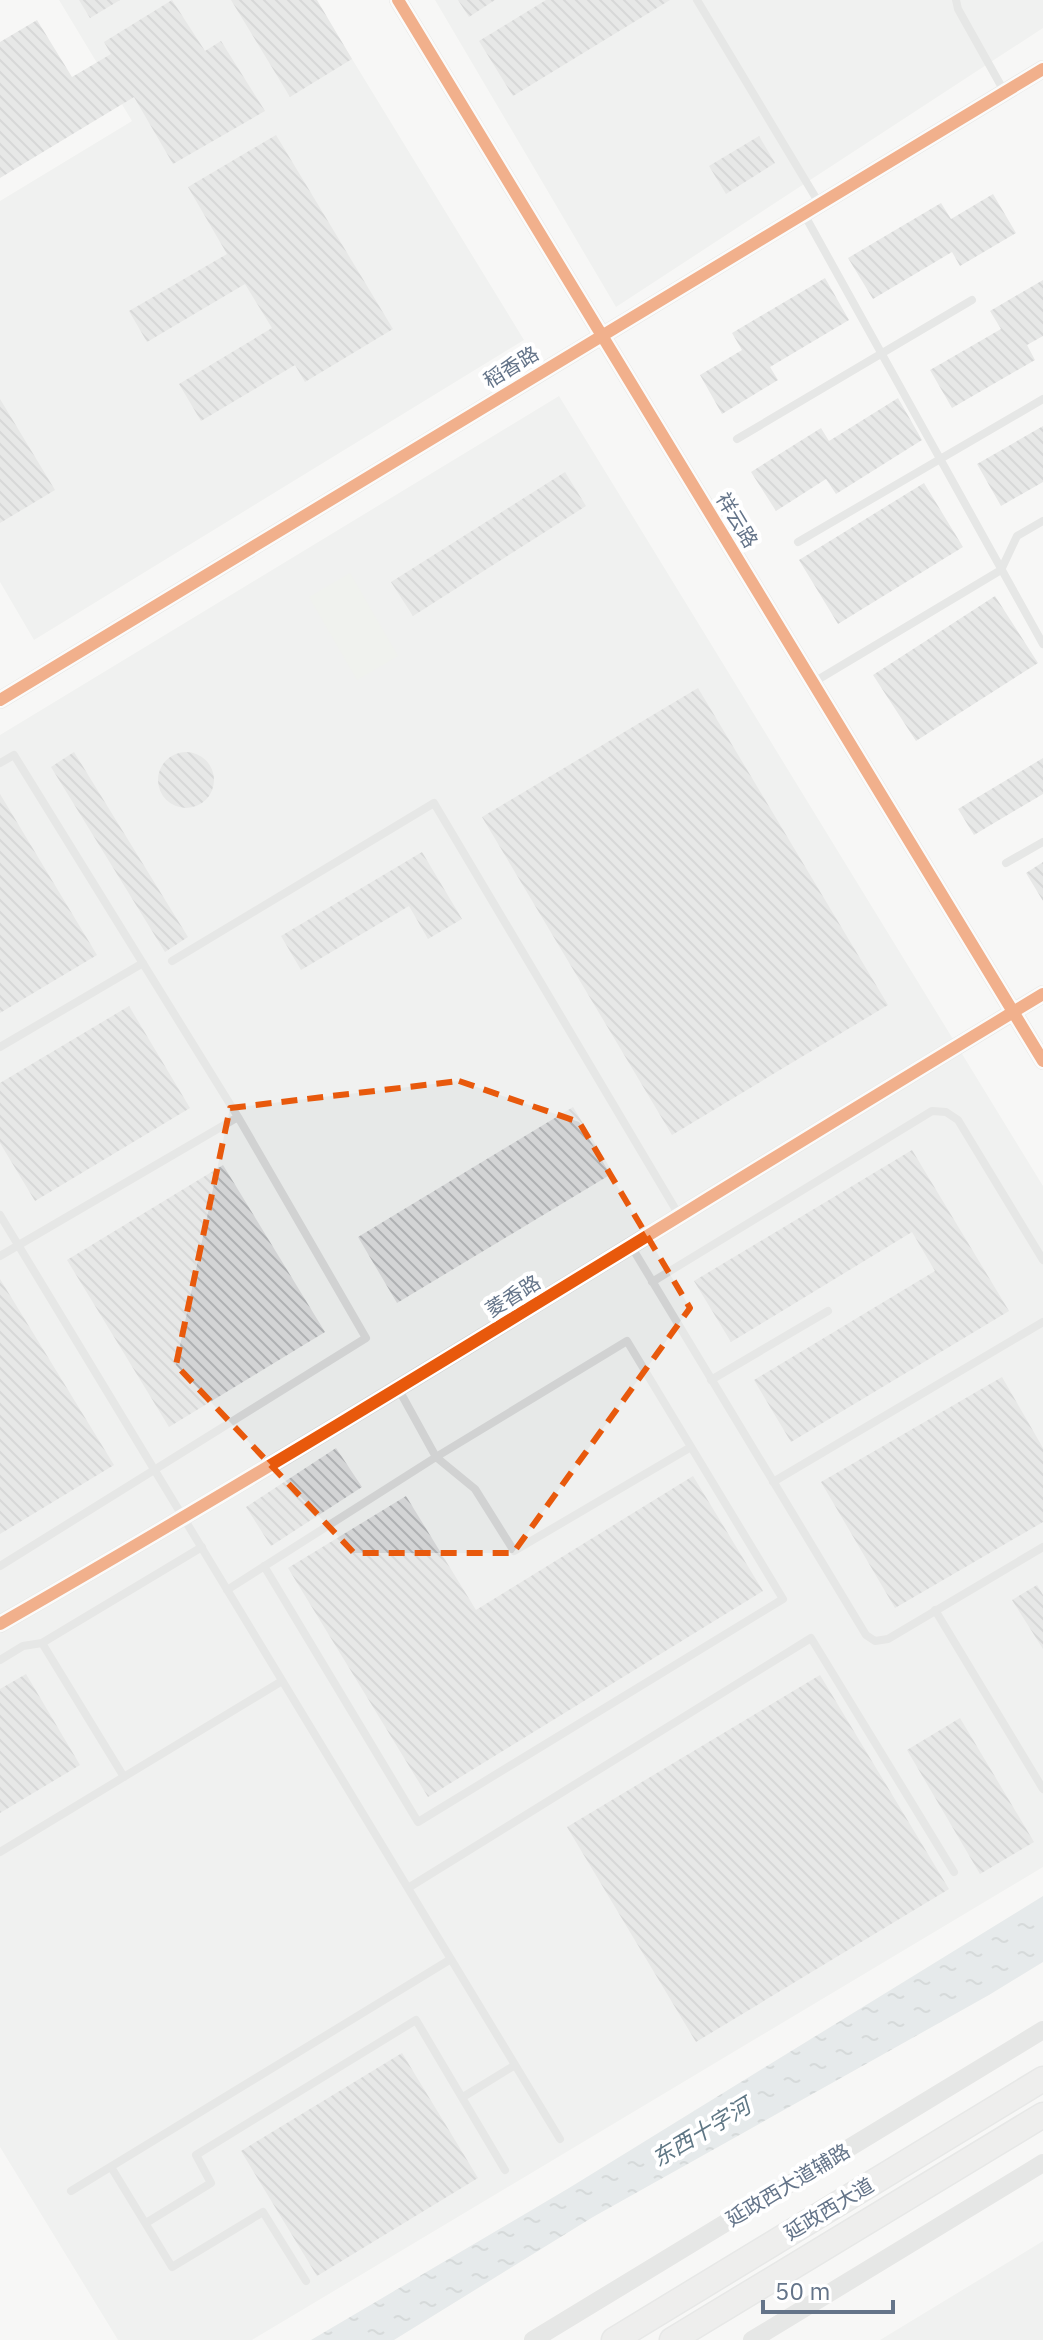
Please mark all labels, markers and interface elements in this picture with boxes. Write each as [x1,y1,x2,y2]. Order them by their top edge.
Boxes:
street label: 稻香路 [478,340,543,394]
street label: 祥云路 [710,487,764,552]
street label: 菱香路 [480,1268,545,1323]
water label: 东西十字河 [646,2089,759,2172]
street label: 延政西大道辅路 [722,2139,854,2231]
street label: 延政西大道 [780,2173,878,2245]
scale bar [763,2264,893,2314]
text: 50 m [775,2275,830,2307]

